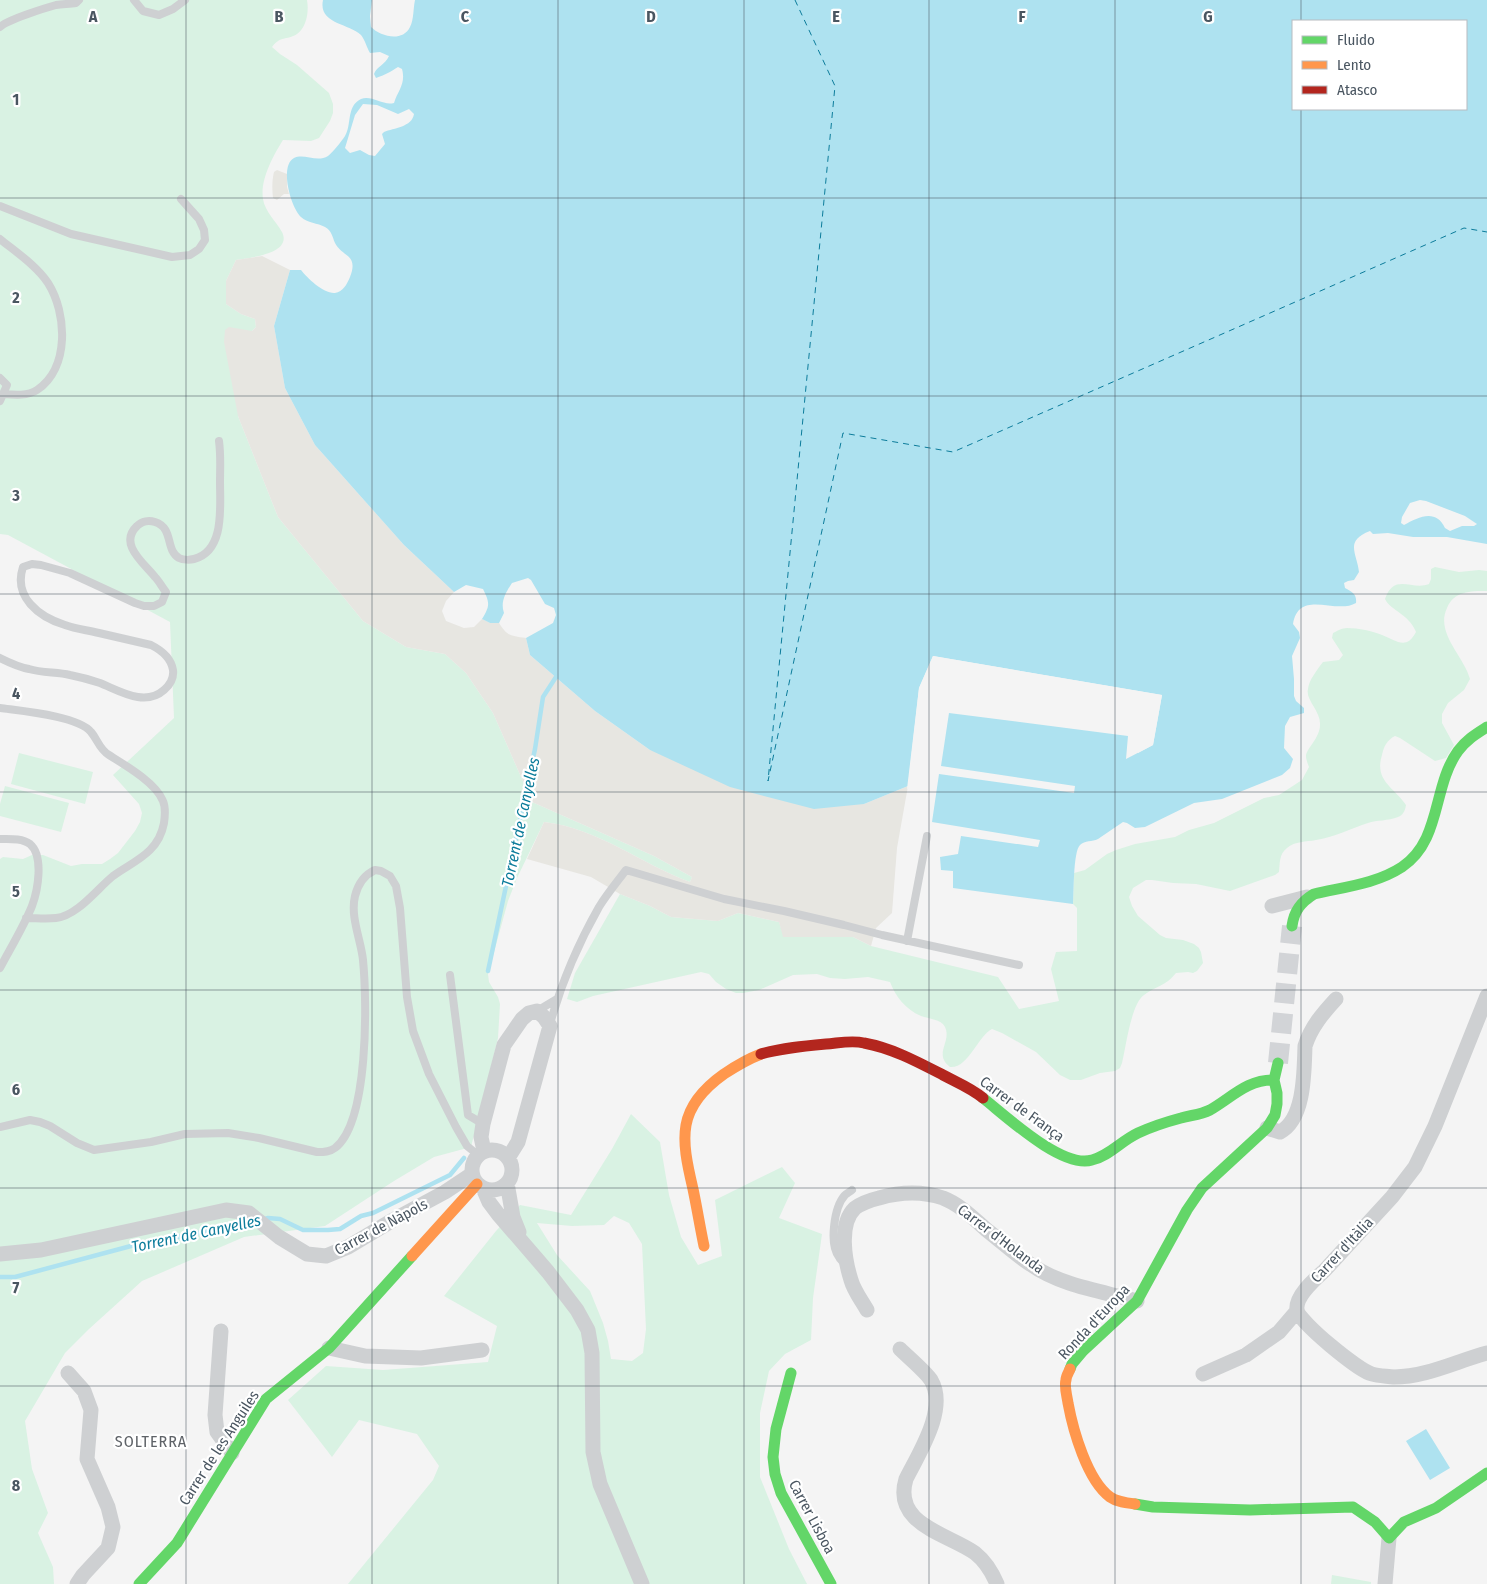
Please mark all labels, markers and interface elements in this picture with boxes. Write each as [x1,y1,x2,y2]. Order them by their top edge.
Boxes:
text: A [88,7,98,26]
text: B [275,7,284,26]
text: C [461,7,470,26]
text: D [646,7,656,26]
text: E [832,7,840,26]
text: F [1018,7,1026,26]
text: G [1203,7,1213,26]
legend [1292,20,1467,110]
text: Fluido [1337,31,1375,49]
text: Lento [1337,56,1371,74]
text: Atasco [1337,81,1377,99]
text: 1 [13,90,19,109]
text: 2 [11,288,20,307]
text: 3 [11,486,20,505]
text: 4 [12,684,20,703]
water label: Torrent de Canyelles [498,755,544,889]
text: 5 [12,882,20,901]
street label: Carrer de França [976,1072,1068,1146]
text: 6 [12,1080,20,1099]
street label: Carrer de Nàpols [331,1195,431,1259]
street label: Carrer d'Holanda [954,1201,1048,1277]
water label: Torrent de Canyelles [130,1210,263,1256]
street label: Carrer d'Itàlia [1307,1213,1377,1287]
text: 7 [13,1278,20,1297]
street label: Ronda d'Europa [1055,1281,1133,1363]
street label: Carrer de les Anguiles [175,1387,263,1509]
district label: SOLTERRA [115,1432,187,1451]
text: 8 [12,1476,21,1495]
street label: Carrer Lisboa [785,1477,839,1557]

